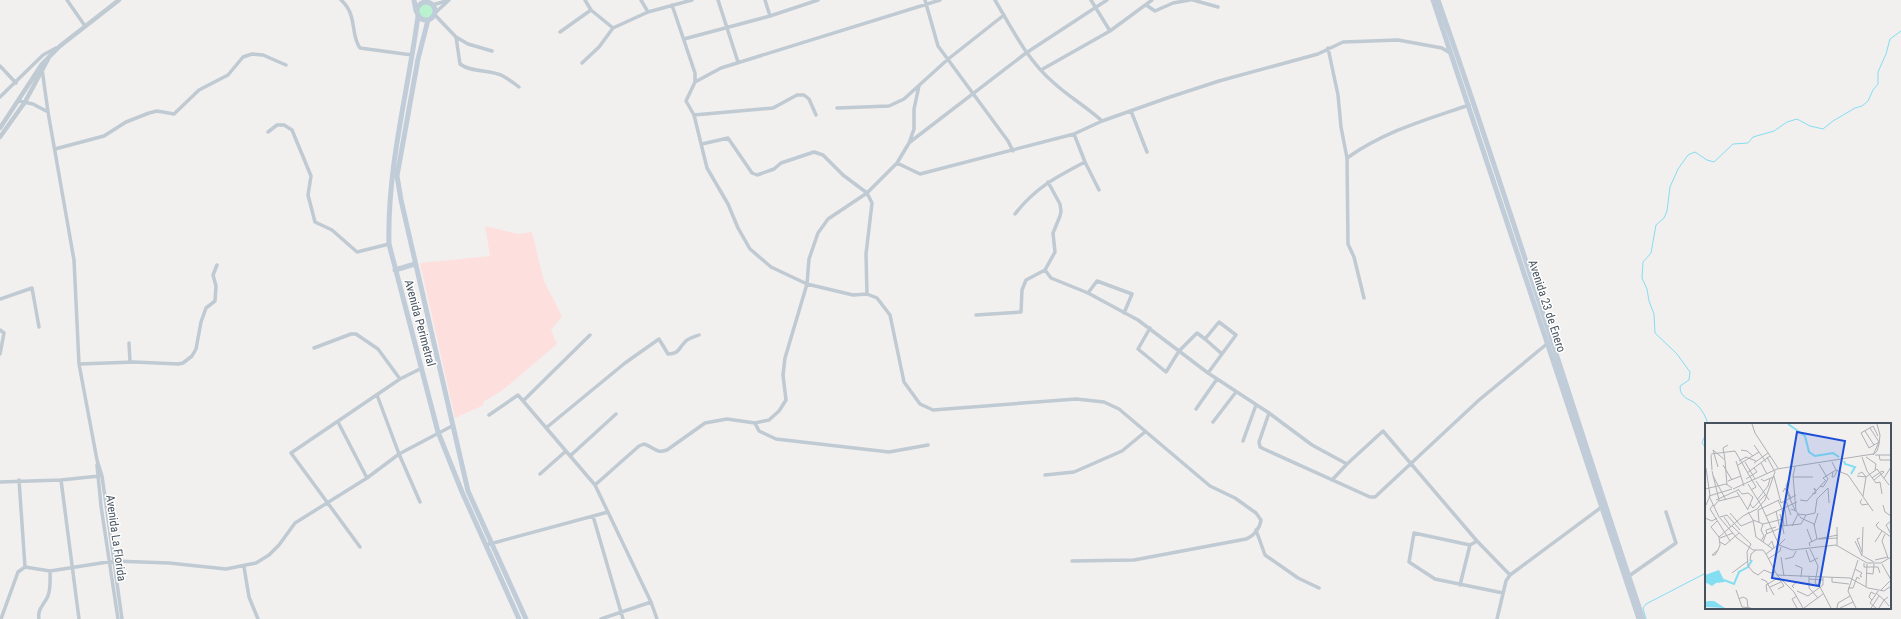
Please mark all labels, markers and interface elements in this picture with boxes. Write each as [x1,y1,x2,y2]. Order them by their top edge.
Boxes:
street label: Avenida 23 de Enero [1525,258,1569,354]
street label: Avenida Perimetral [402,278,438,368]
inset map [1705,423,1891,609]
street label: Avenida La Florida [103,494,129,582]

